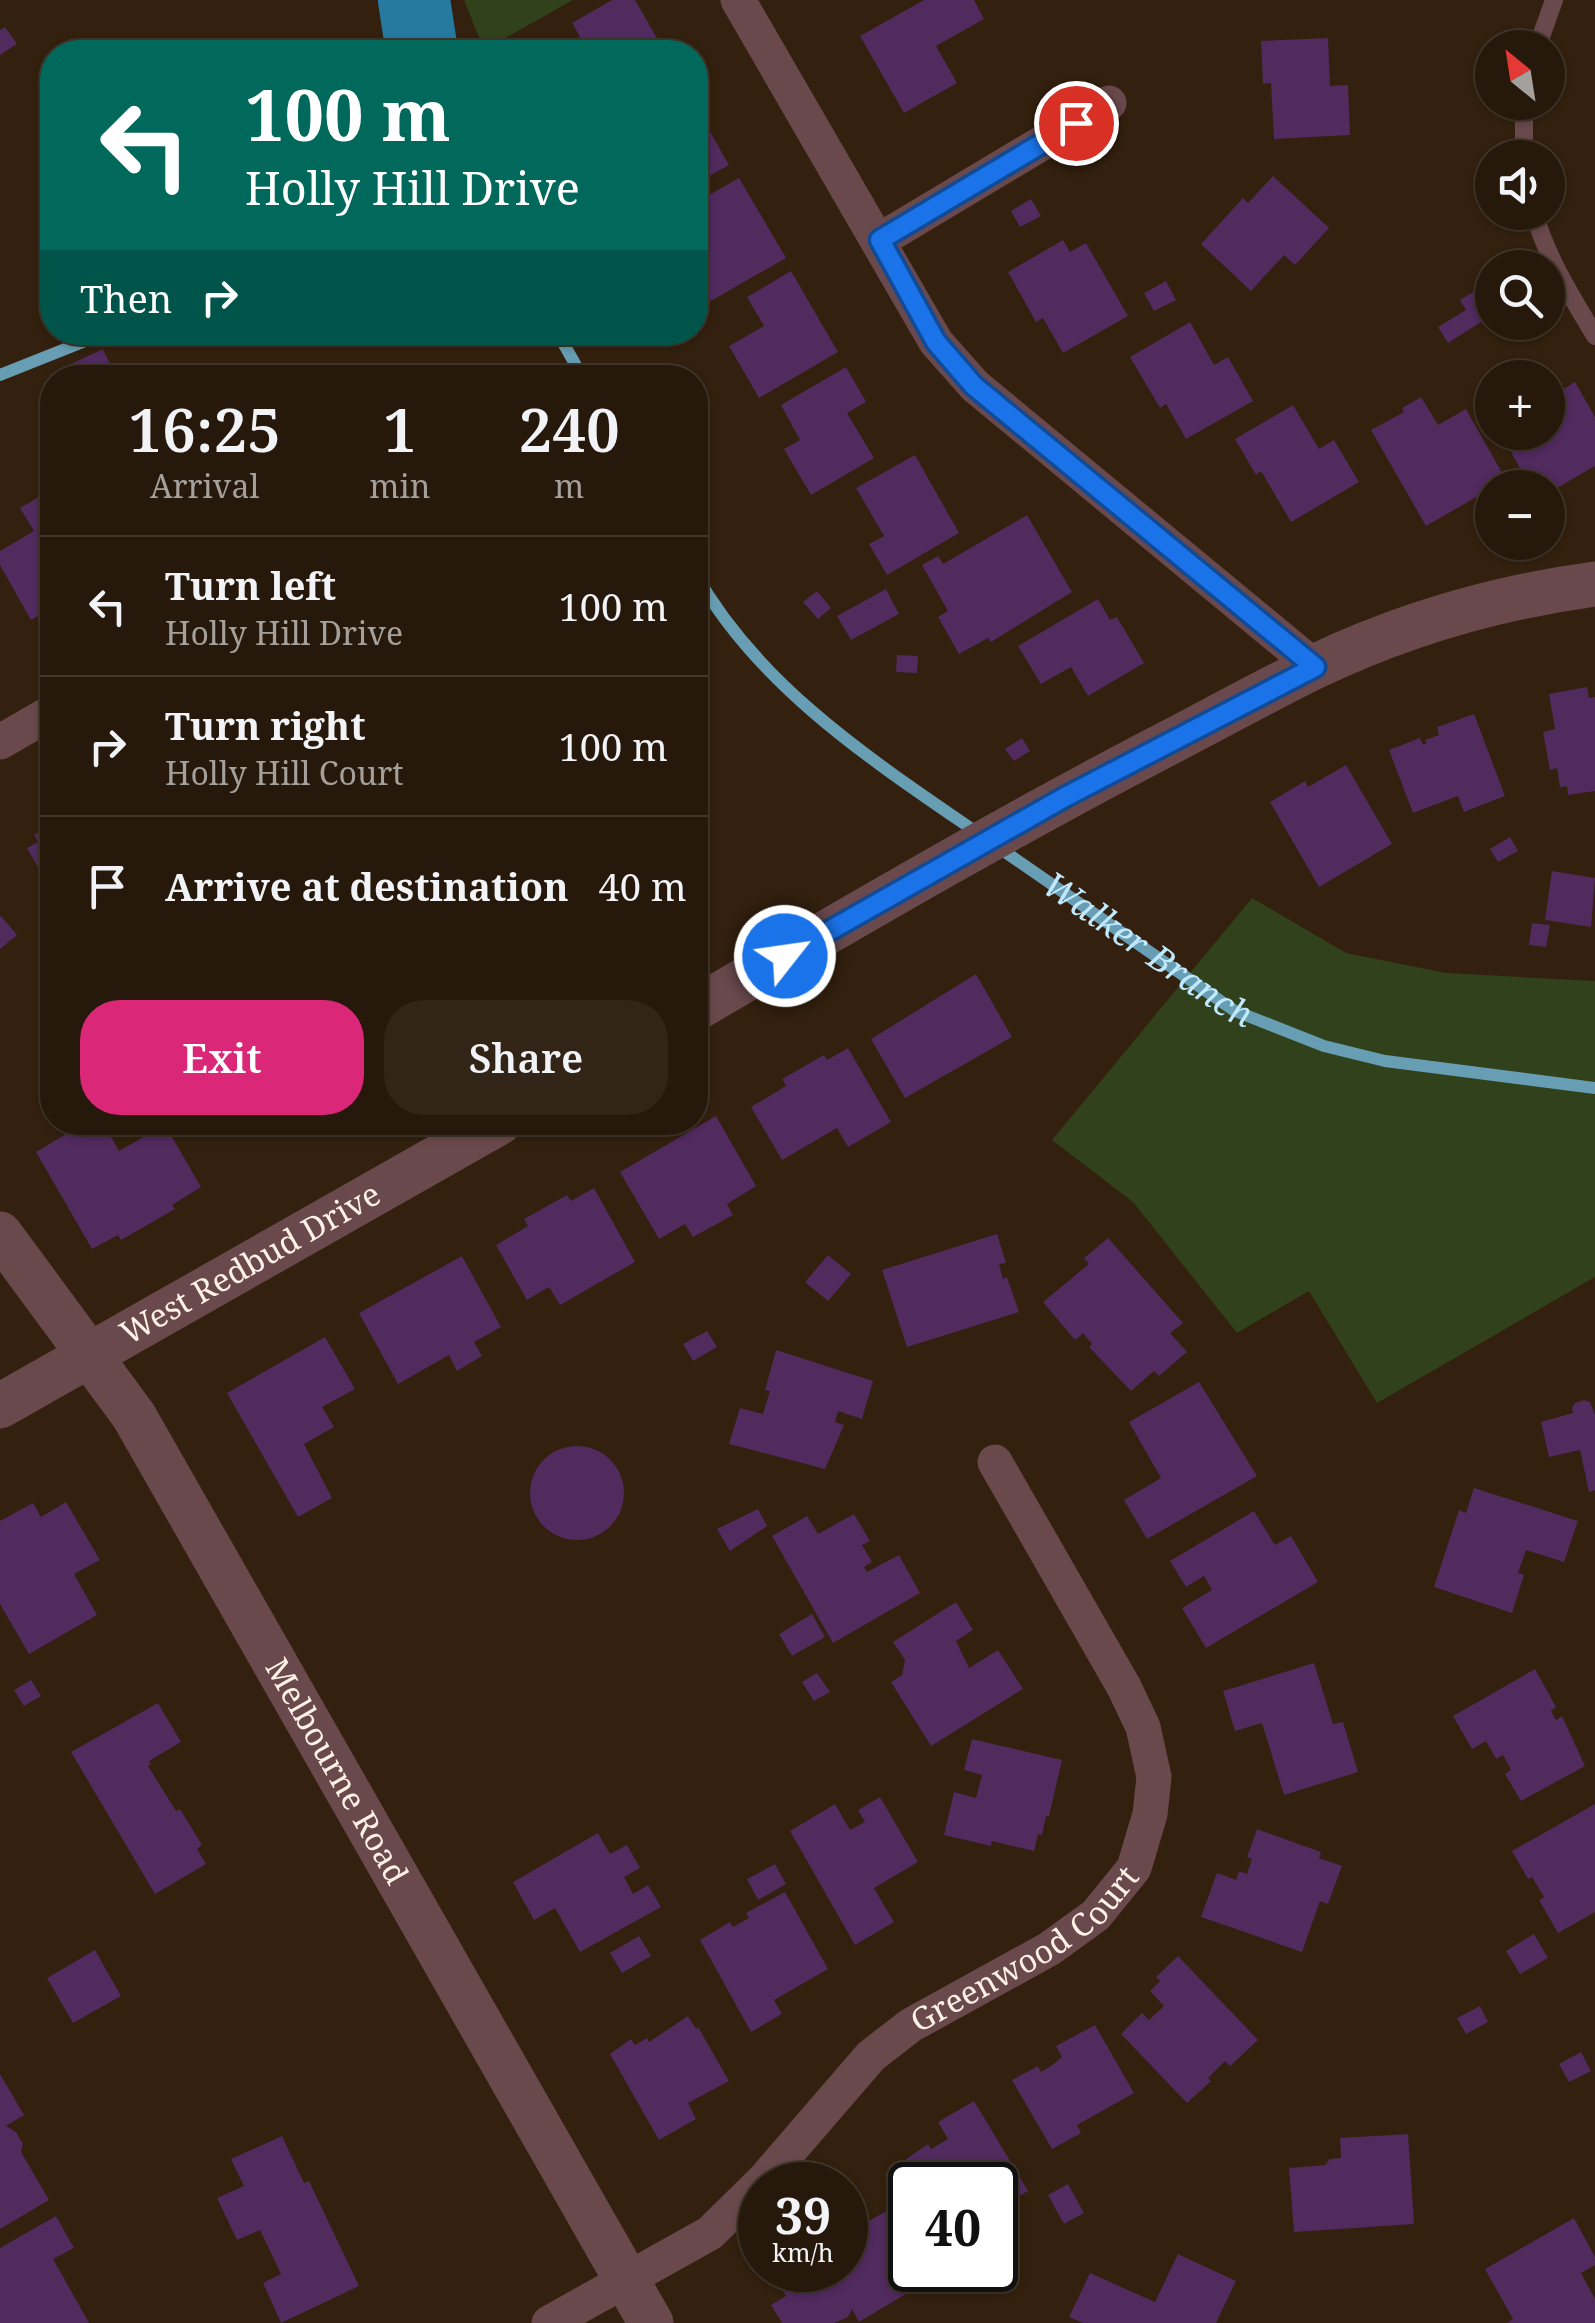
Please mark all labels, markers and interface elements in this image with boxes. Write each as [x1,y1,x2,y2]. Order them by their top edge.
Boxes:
north arrow [1475,30,1565,120]
map controls [1475,30,1565,560]
text: 100 m [245,66,451,162]
icon: left [80,80,210,210]
pin [1034,81,1119,166]
icon: arrive [1049,96,1104,151]
button: sound [1475,140,1565,230]
text: Holly Hill Drive [245,157,580,218]
button: search [1475,250,1565,340]
icon: right [192,270,247,325]
text: Then [80,272,172,324]
button: + [1475,360,1565,450]
text: 16:25 [128,388,281,470]
text: 1 [383,388,417,470]
text: 240 [519,388,620,470]
text: Arrival [150,464,259,507]
text: min [369,464,430,507]
text: m [554,464,584,507]
button: − [1475,470,1565,560]
text: Turn left [165,559,336,611]
icon: left [80,579,135,634]
text: 100 m [558,580,668,632]
text: Holly Hill Drive [165,611,403,654]
text: Turn right [165,699,366,751]
icon: right [80,719,135,774]
text: 100 m [558,720,668,772]
text: Holly Hill Court [165,751,404,794]
icon: arrive [80,859,135,914]
text: Arrive at destination [165,860,569,912]
text: 40 m [599,860,687,912]
water label: Walker Branch [1034,860,1260,1038]
position arrow [733,904,837,1008]
button: Exit [80,1000,364,1115]
button: Share [384,1000,668,1115]
street label: West Redbud Drive [112,1171,388,1353]
street label: Melbourne Road [256,1650,420,1892]
street label: Greenwood Court [902,1856,1147,2041]
speed limit sign: 40 [888,2162,1018,2292]
text: 39 [775,2181,831,2249]
text: km/h [772,2235,834,2269]

